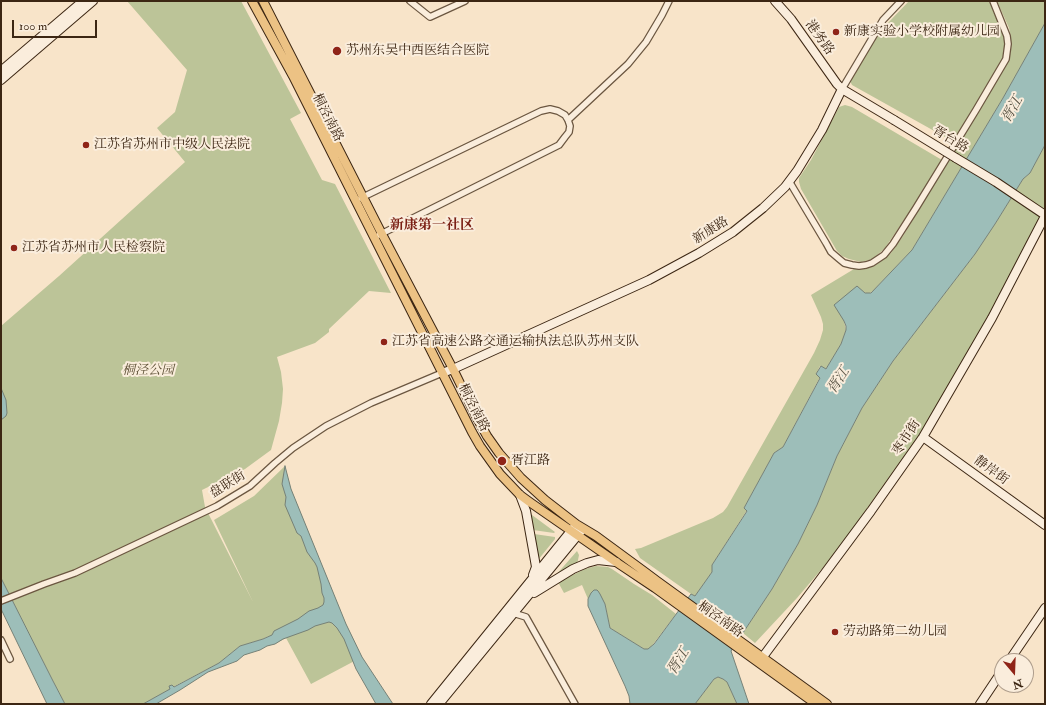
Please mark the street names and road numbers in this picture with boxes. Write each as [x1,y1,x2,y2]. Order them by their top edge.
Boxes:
street label: 港务路 [801,18,837,58]
street label: 桐泾南路 [308,91,346,145]
street label: 胥台路 [929,123,971,157]
street label: 新康路 [690,214,732,248]
street label: 桐泾南路 [454,381,492,435]
street label: 枣市街 [890,417,924,459]
street label: 静岸街 [971,453,1011,489]
street label: 盘联街 [207,468,249,502]
street label: 桐泾南路 [694,599,746,641]

